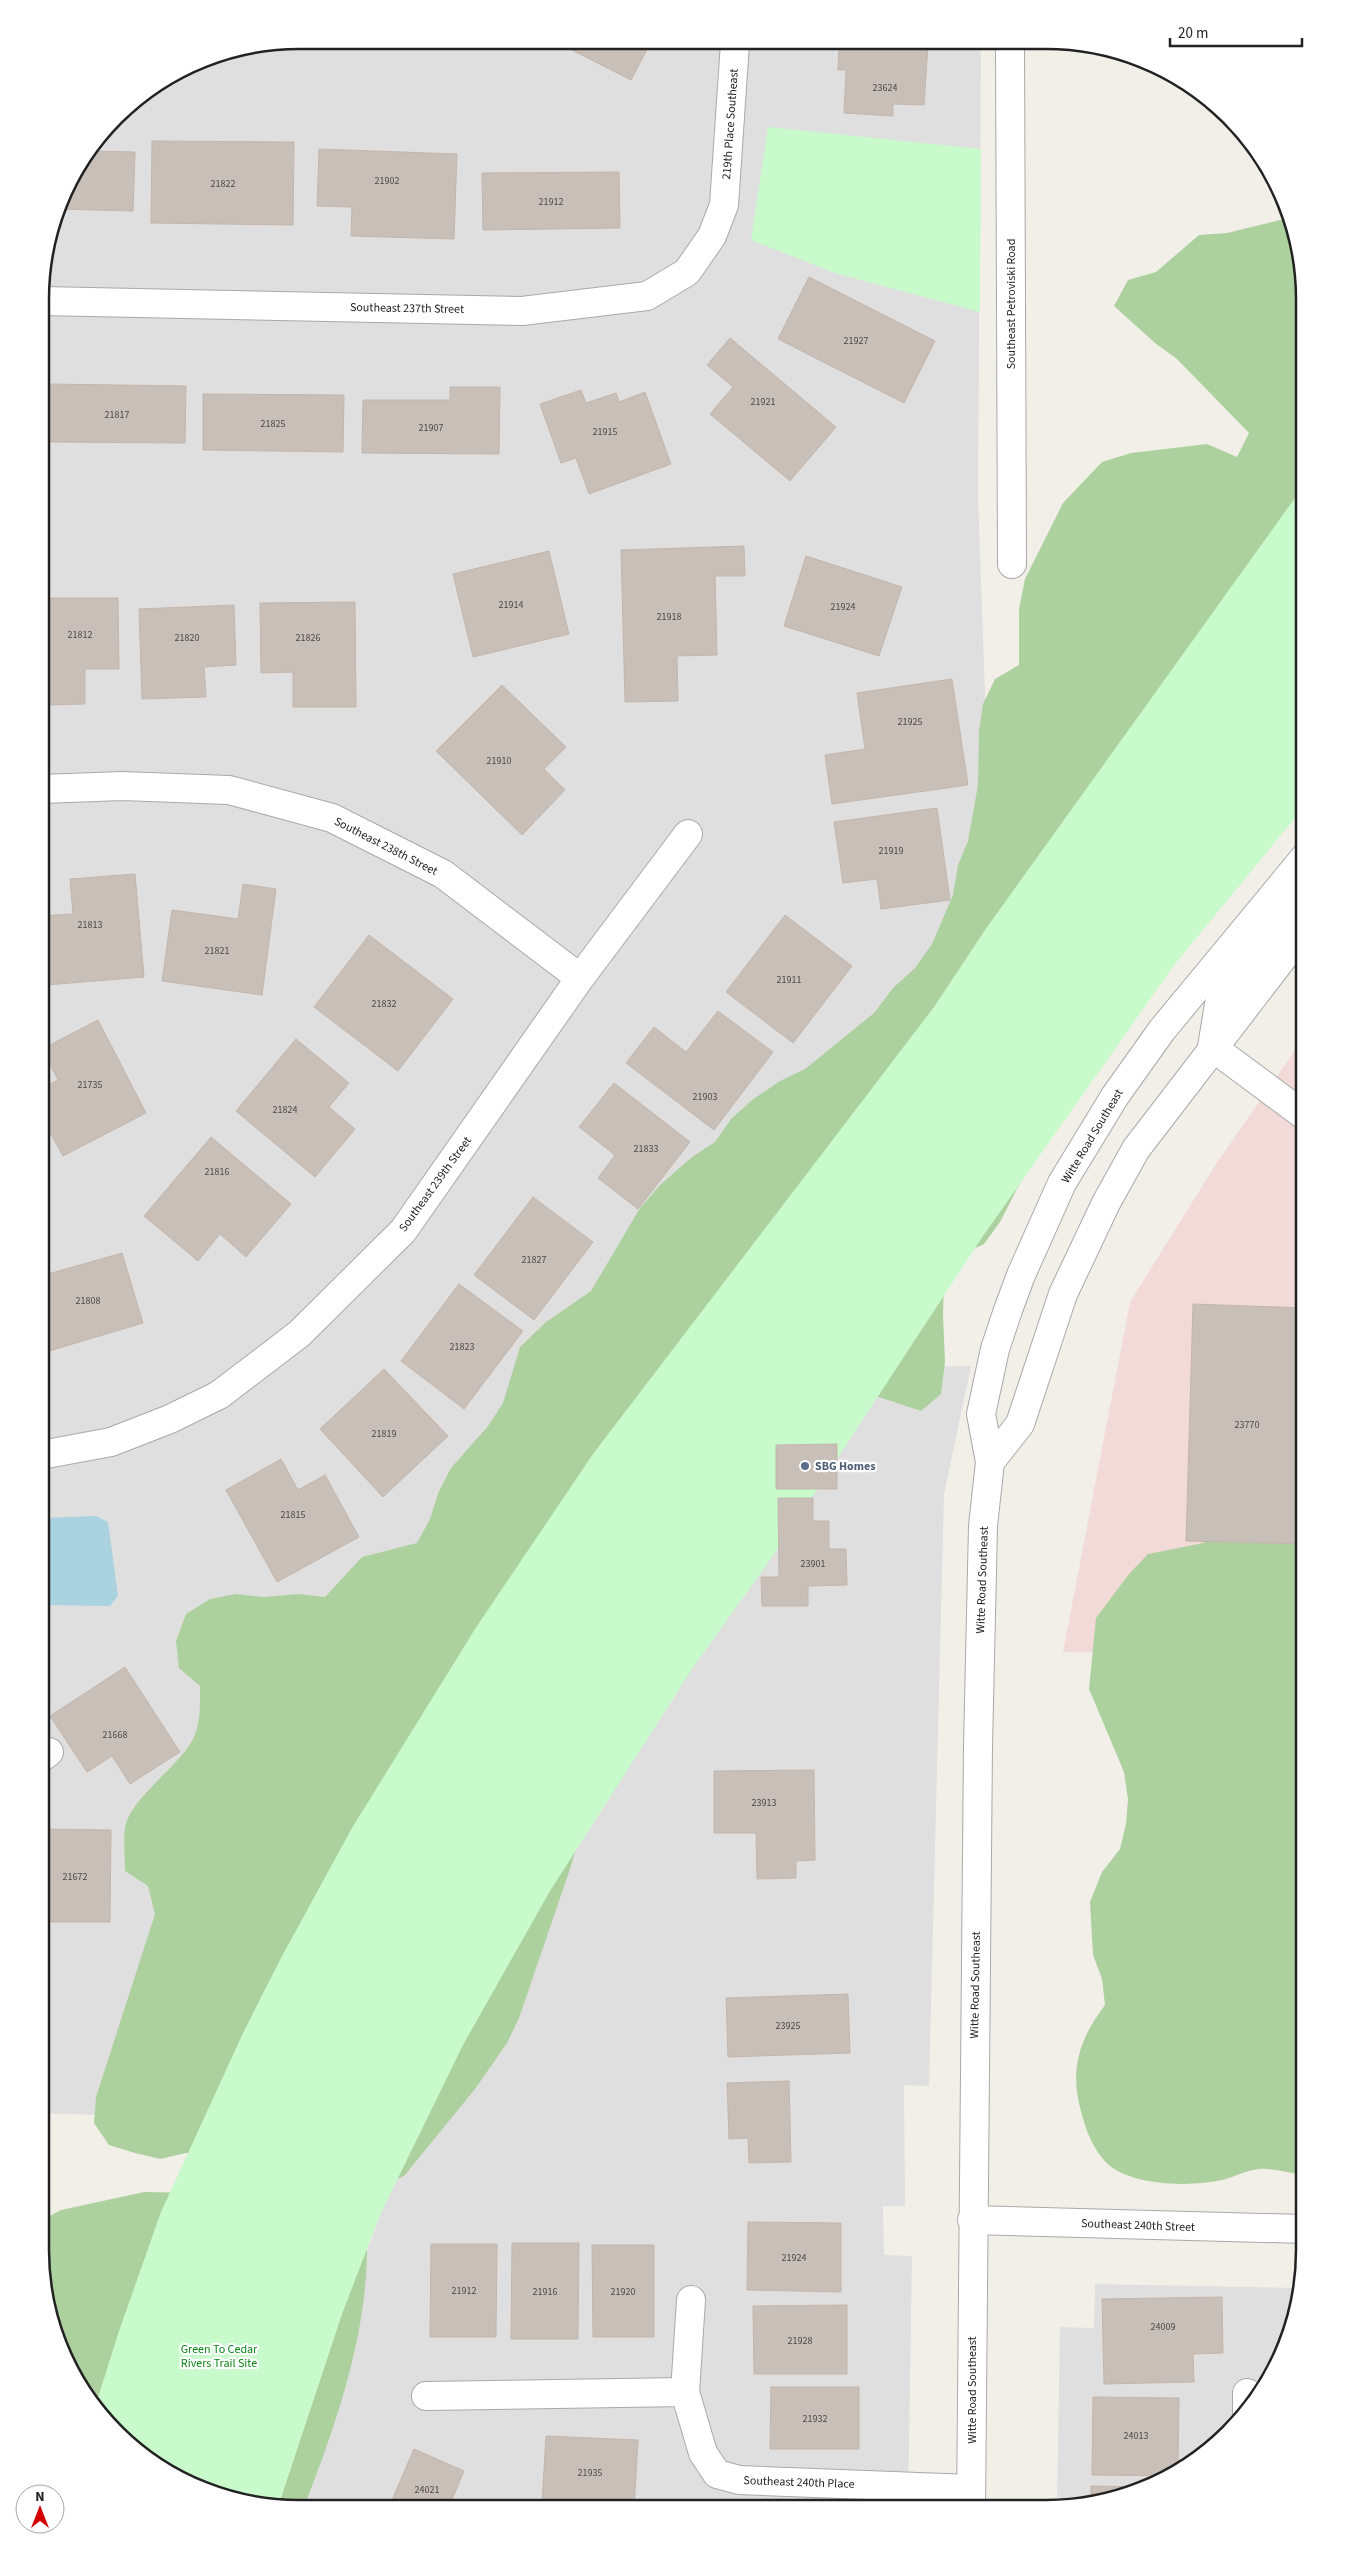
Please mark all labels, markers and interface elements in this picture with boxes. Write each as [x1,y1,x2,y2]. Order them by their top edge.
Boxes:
scale bar [1170,15,1302,47]
text: 20 m [1178,23,1208,44]
street label: 219th Place Southeast [718,68,743,180]
house number: 23624 [873,81,897,95]
house number: 21902 [375,174,399,188]
house number: 21822 [211,177,235,191]
house number: 21912 [539,195,563,209]
street label: Southeast Petroviski Road [1003,239,1020,369]
street label: Southeast 237th Street [350,299,464,318]
house number: 21927 [844,334,868,348]
house number: 21921 [751,395,775,409]
house number: 21817 [105,408,129,422]
house number: 21825 [261,417,285,431]
house number: 21907 [419,421,443,435]
house number: 21915 [593,425,617,439]
house number: 21914 [499,598,523,612]
house number: 21924 [831,600,855,614]
house number: 21918 [657,610,681,624]
house number: 21812 [68,628,92,642]
house number: 21820 [175,631,199,645]
house number: 21826 [296,631,320,645]
house number: 21925 [898,715,922,729]
house number: 21910 [487,754,511,768]
street label: Southeast 238th Street [331,813,440,880]
house number: 21919 [879,844,903,858]
house number: 21813 [78,918,102,932]
house number: 21821 [205,944,229,958]
house number: 21911 [777,973,801,987]
house number: 21832 [372,997,396,1011]
house number: 21735 [78,1078,102,1092]
street label: Witte Road Southeast [1058,1086,1127,1187]
house number: 21903 [693,1090,717,1104]
house number: 21824 [273,1103,297,1117]
street label: Southeast 239th Street [395,1133,476,1235]
house number: 21833 [634,1142,658,1156]
house number: 21816 [205,1165,229,1179]
house number: 21827 [522,1253,546,1267]
house number: 21808 [76,1294,100,1308]
house number: 21823 [450,1340,474,1354]
house number: 23770 [1235,1418,1259,1432]
house number: 21819 [372,1427,396,1441]
place label: SBG Homes [815,1458,876,1475]
marker: SBG Homes [799,1460,811,1472]
house number: 21815 [281,1508,305,1522]
street label: Witte Road Southeast [972,1526,993,1634]
house number: 23901 [801,1557,825,1571]
house number: 21668 [103,1728,127,1742]
house number: 23913 [752,1796,776,1810]
house number: 21672 [63,1870,87,1884]
street label: Witte Road Southeast [966,1931,985,2039]
house number: 23925 [776,2019,800,2033]
street label: Southeast 240th Street [1081,2215,1195,2236]
house number: 21924 [782,2251,806,2265]
house number: 21912 [452,2284,476,2298]
house number: 21916 [533,2285,557,2299]
house number: 21920 [611,2285,635,2299]
house number: 24009 [1151,2320,1175,2334]
house number: 21928 [788,2334,812,2348]
street label: Witte Road Southeast [964,2336,981,2444]
park label: Green To Cedar Rivers Trail Site [181,2341,258,2372]
house number: 21932 [803,2412,827,2426]
house number: 24013 [1124,2429,1148,2443]
house number: 21935 [578,2466,602,2480]
street label: Southeast 240th Place [743,2472,855,2493]
house number: 24021 [415,2483,439,2497]
north arrow [15,2484,65,2534]
text: N [35,2487,45,2507]

